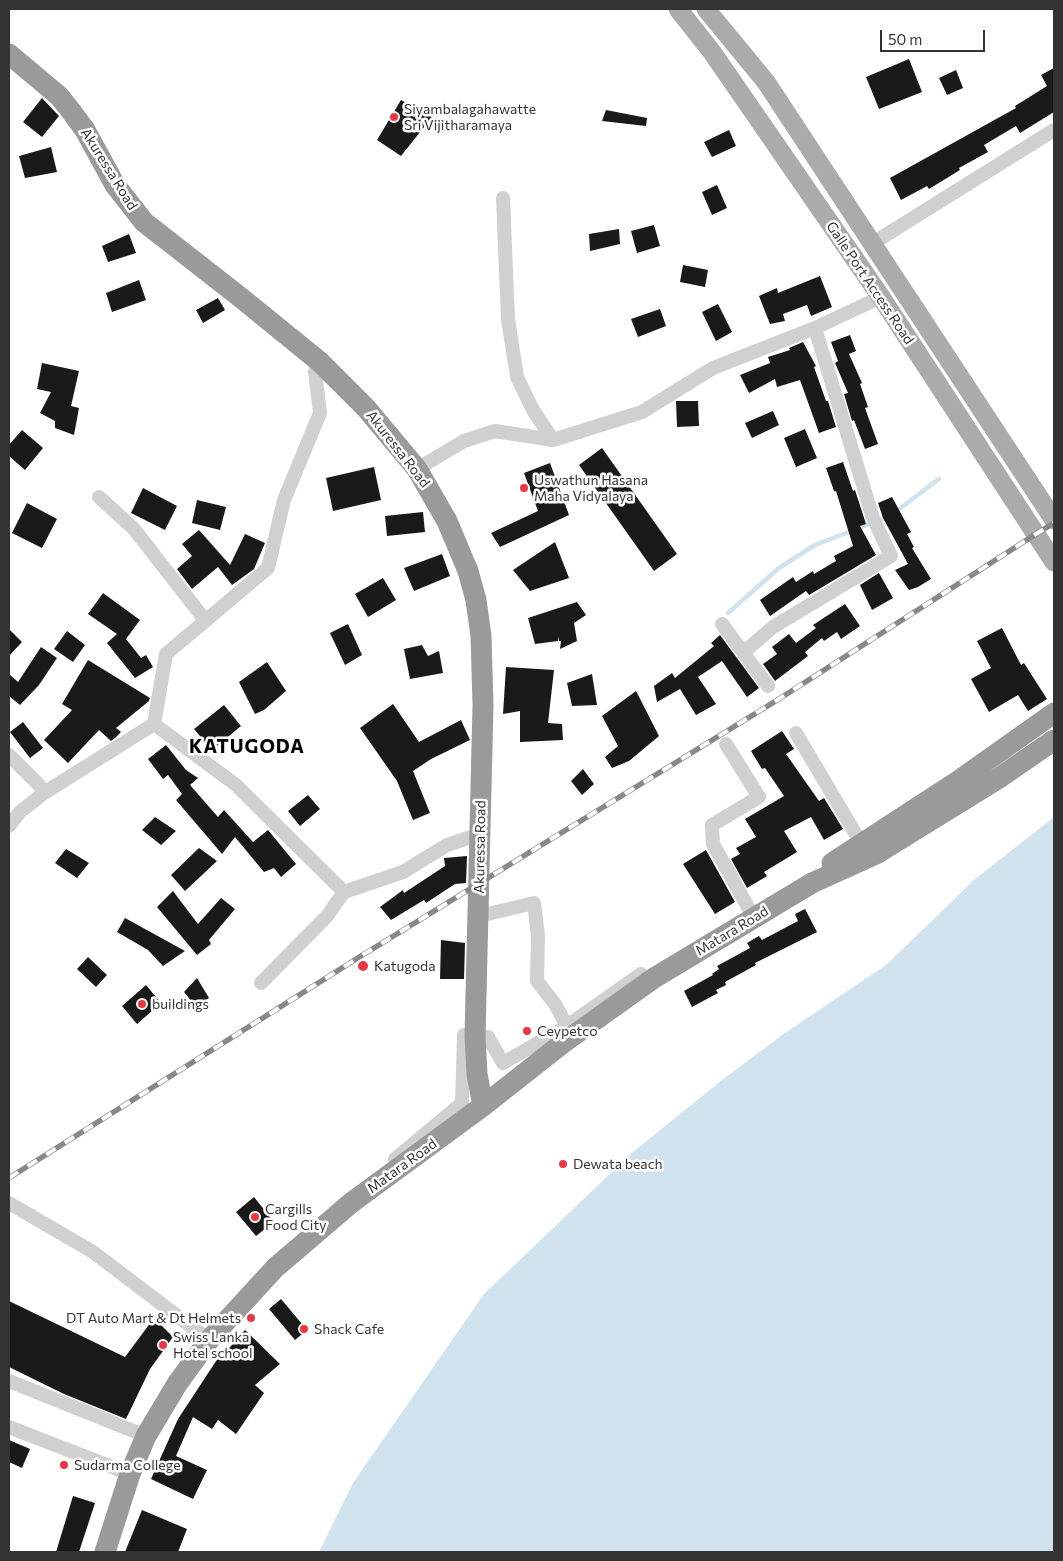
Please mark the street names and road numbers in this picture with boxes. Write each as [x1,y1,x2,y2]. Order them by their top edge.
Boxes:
street label: Akuressa Road [77,125,141,213]
street label: Galle Port Access Road [823,218,917,348]
street label: Akuressa Road [363,407,433,491]
street label: Akuressa Road [471,800,489,894]
street label: Matara Road [693,903,771,959]
street label: Matara Road [364,1135,440,1197]

